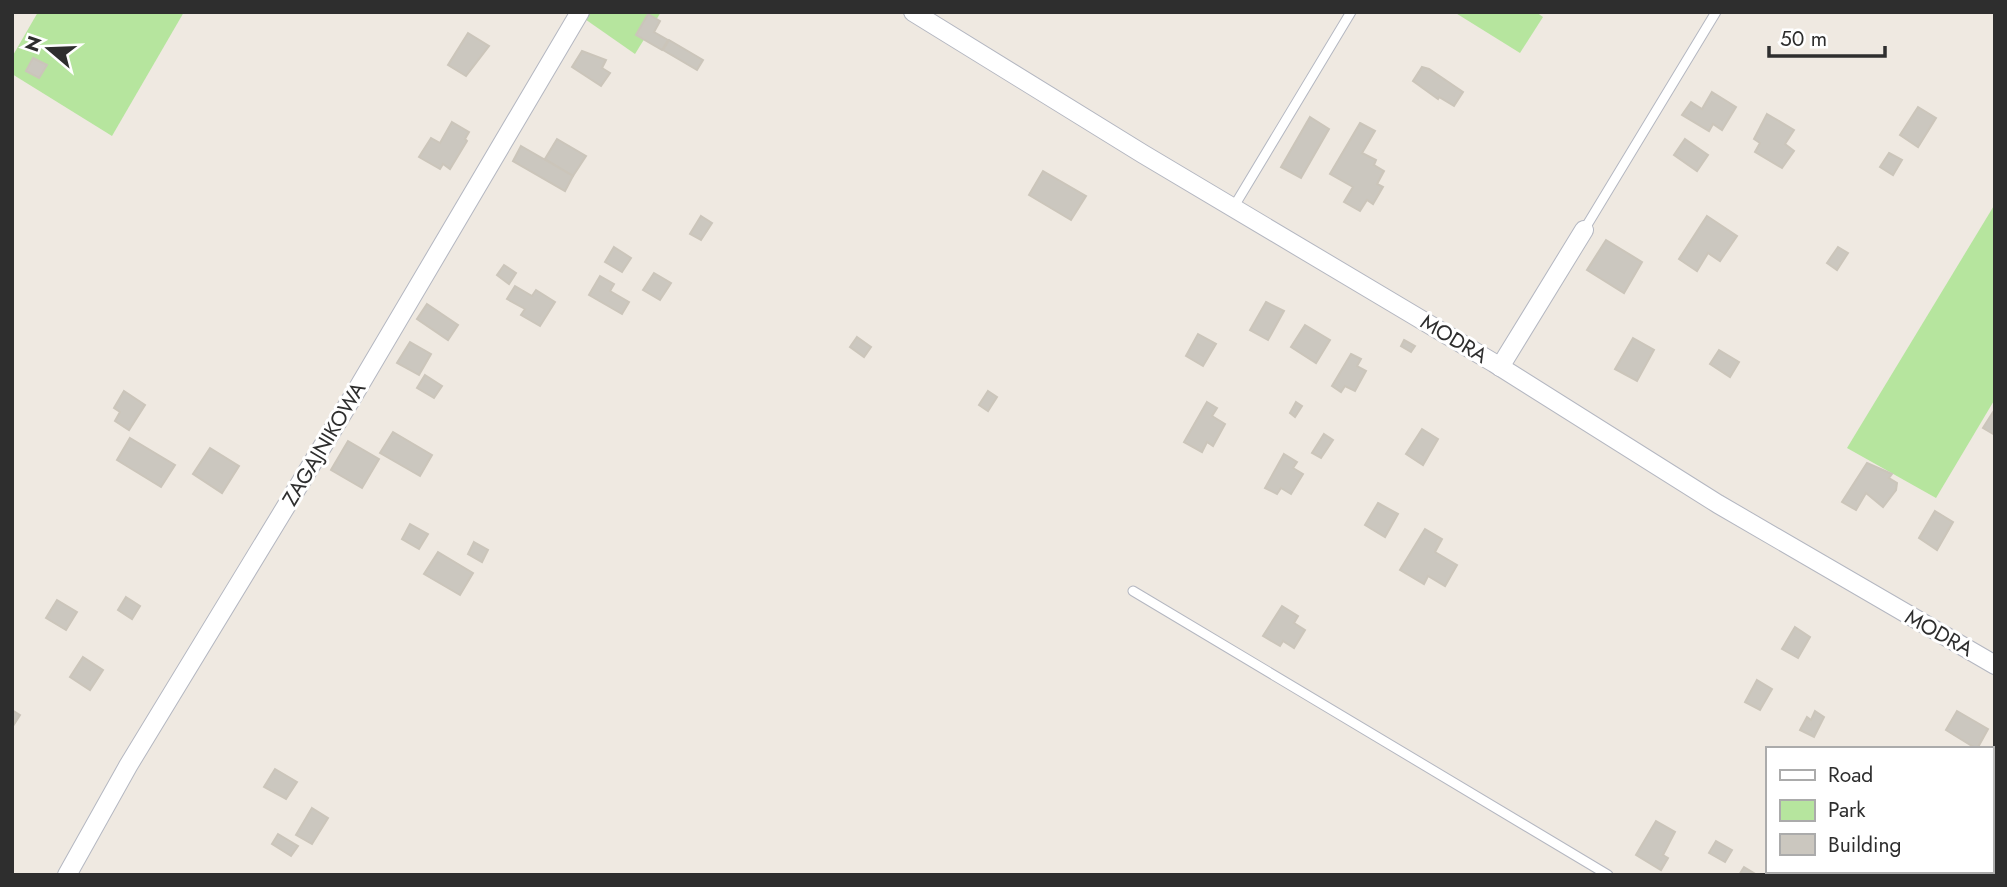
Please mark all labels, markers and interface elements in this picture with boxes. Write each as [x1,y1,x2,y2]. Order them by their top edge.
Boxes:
north arrow [14,14,84,84]
scale bar [1769,14,1884,58]
text: 50 m [1780,24,1827,54]
text: N [18,32,49,55]
street label: MODRA [1415,307,1493,371]
street label: ZAGAJNIKOWA [275,376,373,512]
street label: MODRA [1900,602,1979,664]
legend [1766,747,1993,873]
text: Road [1828,760,1873,790]
text: Park [1828,795,1866,825]
text: Building [1828,830,1901,860]

